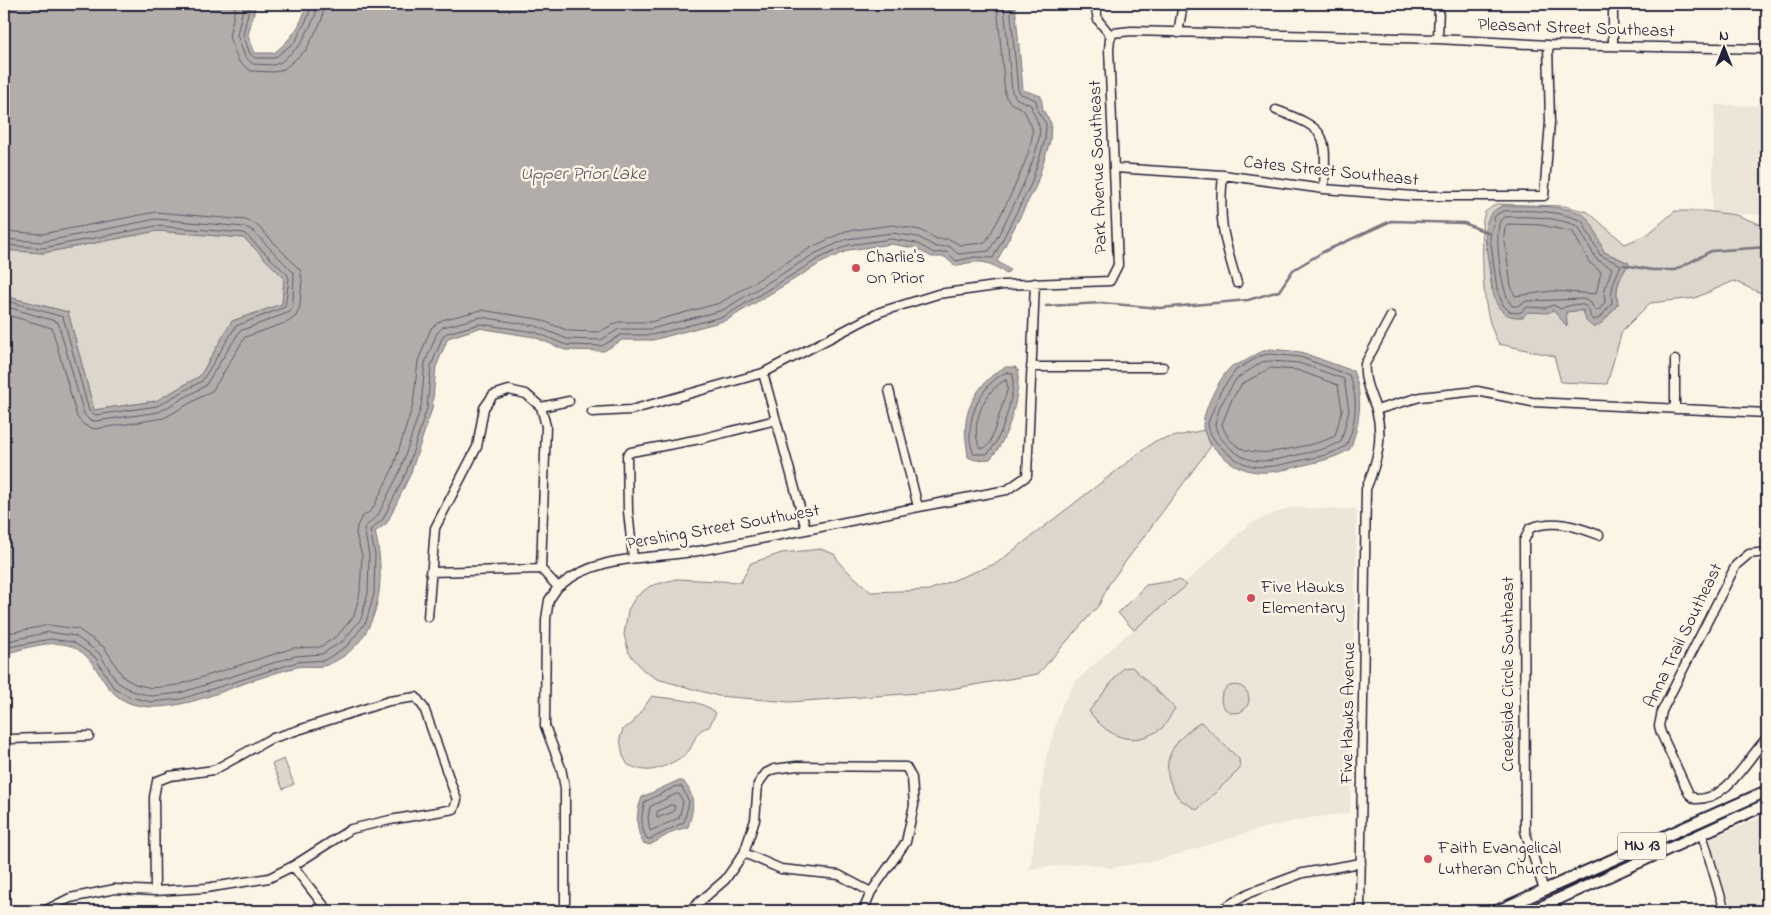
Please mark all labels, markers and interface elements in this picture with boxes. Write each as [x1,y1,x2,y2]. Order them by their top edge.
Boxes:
street label: Pleasant Street Southeast [1477,13,1675,45]
north arrow [1698,22,1748,72]
text: N [1719,26,1729,47]
street label: Park Avenue Southeast [1083,80,1115,254]
street label: Cates Street Southeast [1242,150,1420,194]
water label: Upper Prior Lake [520,161,647,188]
place label: Charlie's On Prior [866,245,925,292]
marker: Charlie's On Prior [850,262,862,274]
street label: Pershing Street Southwest [624,498,822,559]
street label: Anna Trail Southeast [1638,559,1730,713]
place label: Five Hawks Elementary [1260,575,1345,622]
street label: Creekside Circle Southeast [1496,576,1522,772]
marker: Five Hawks Elementary [1245,592,1257,604]
street label: Five Hawks Avenue [1335,641,1363,785]
road number: MN 13 [1618,832,1666,859]
place label: Faith Evangelical Lutheran Church [1437,836,1561,883]
marker: Faith Evangelical Lutheran Church [1422,853,1434,865]

